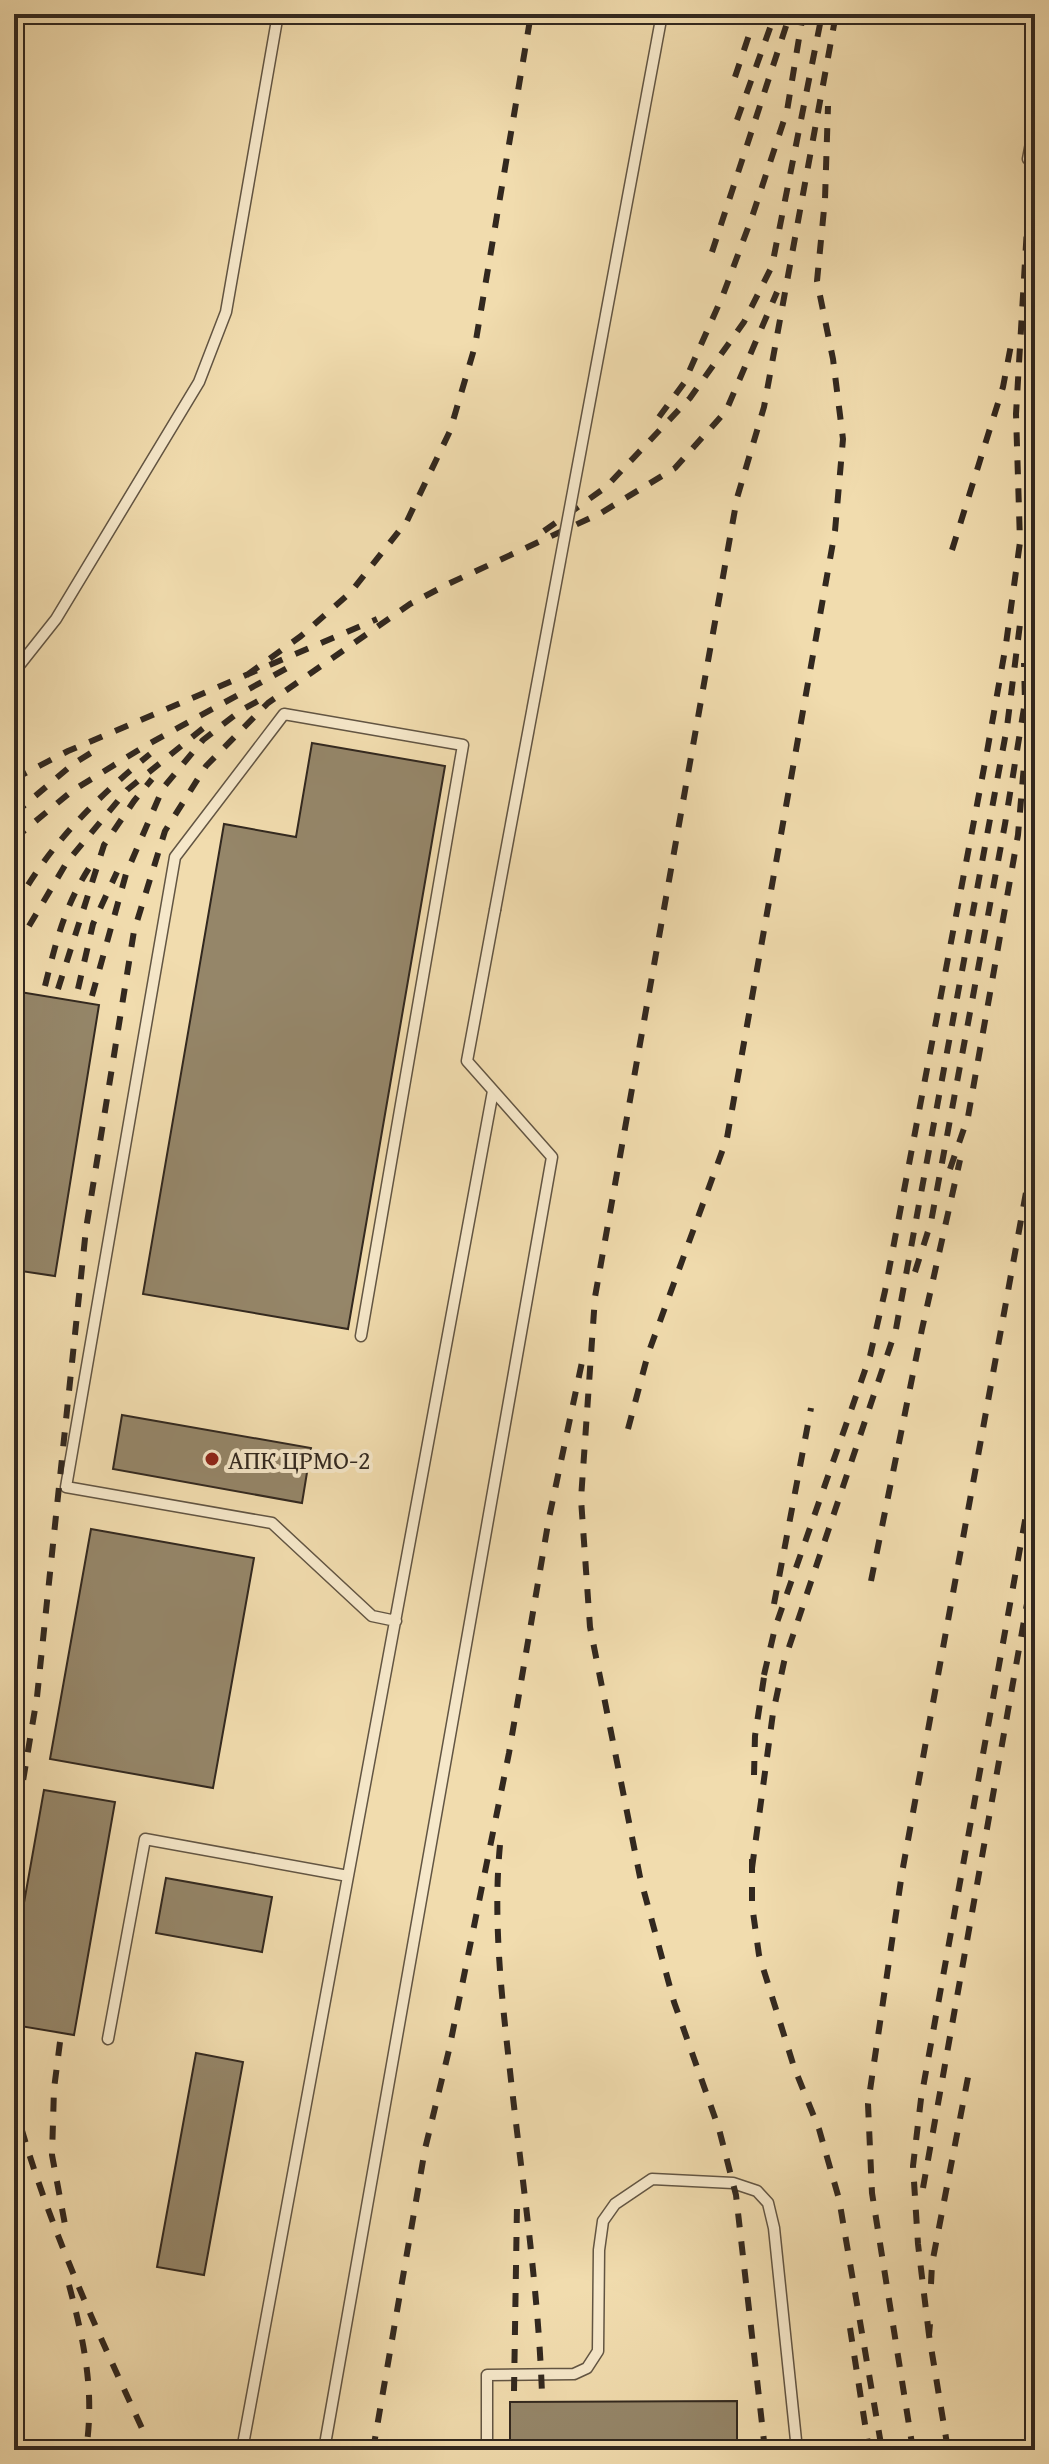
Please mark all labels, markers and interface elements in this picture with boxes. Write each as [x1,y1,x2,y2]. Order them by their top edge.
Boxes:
place label: АПК ЦРМО-2 [228,1440,371,1479]
marker: АПК ЦРМО-2 [203,1450,221,1468]

